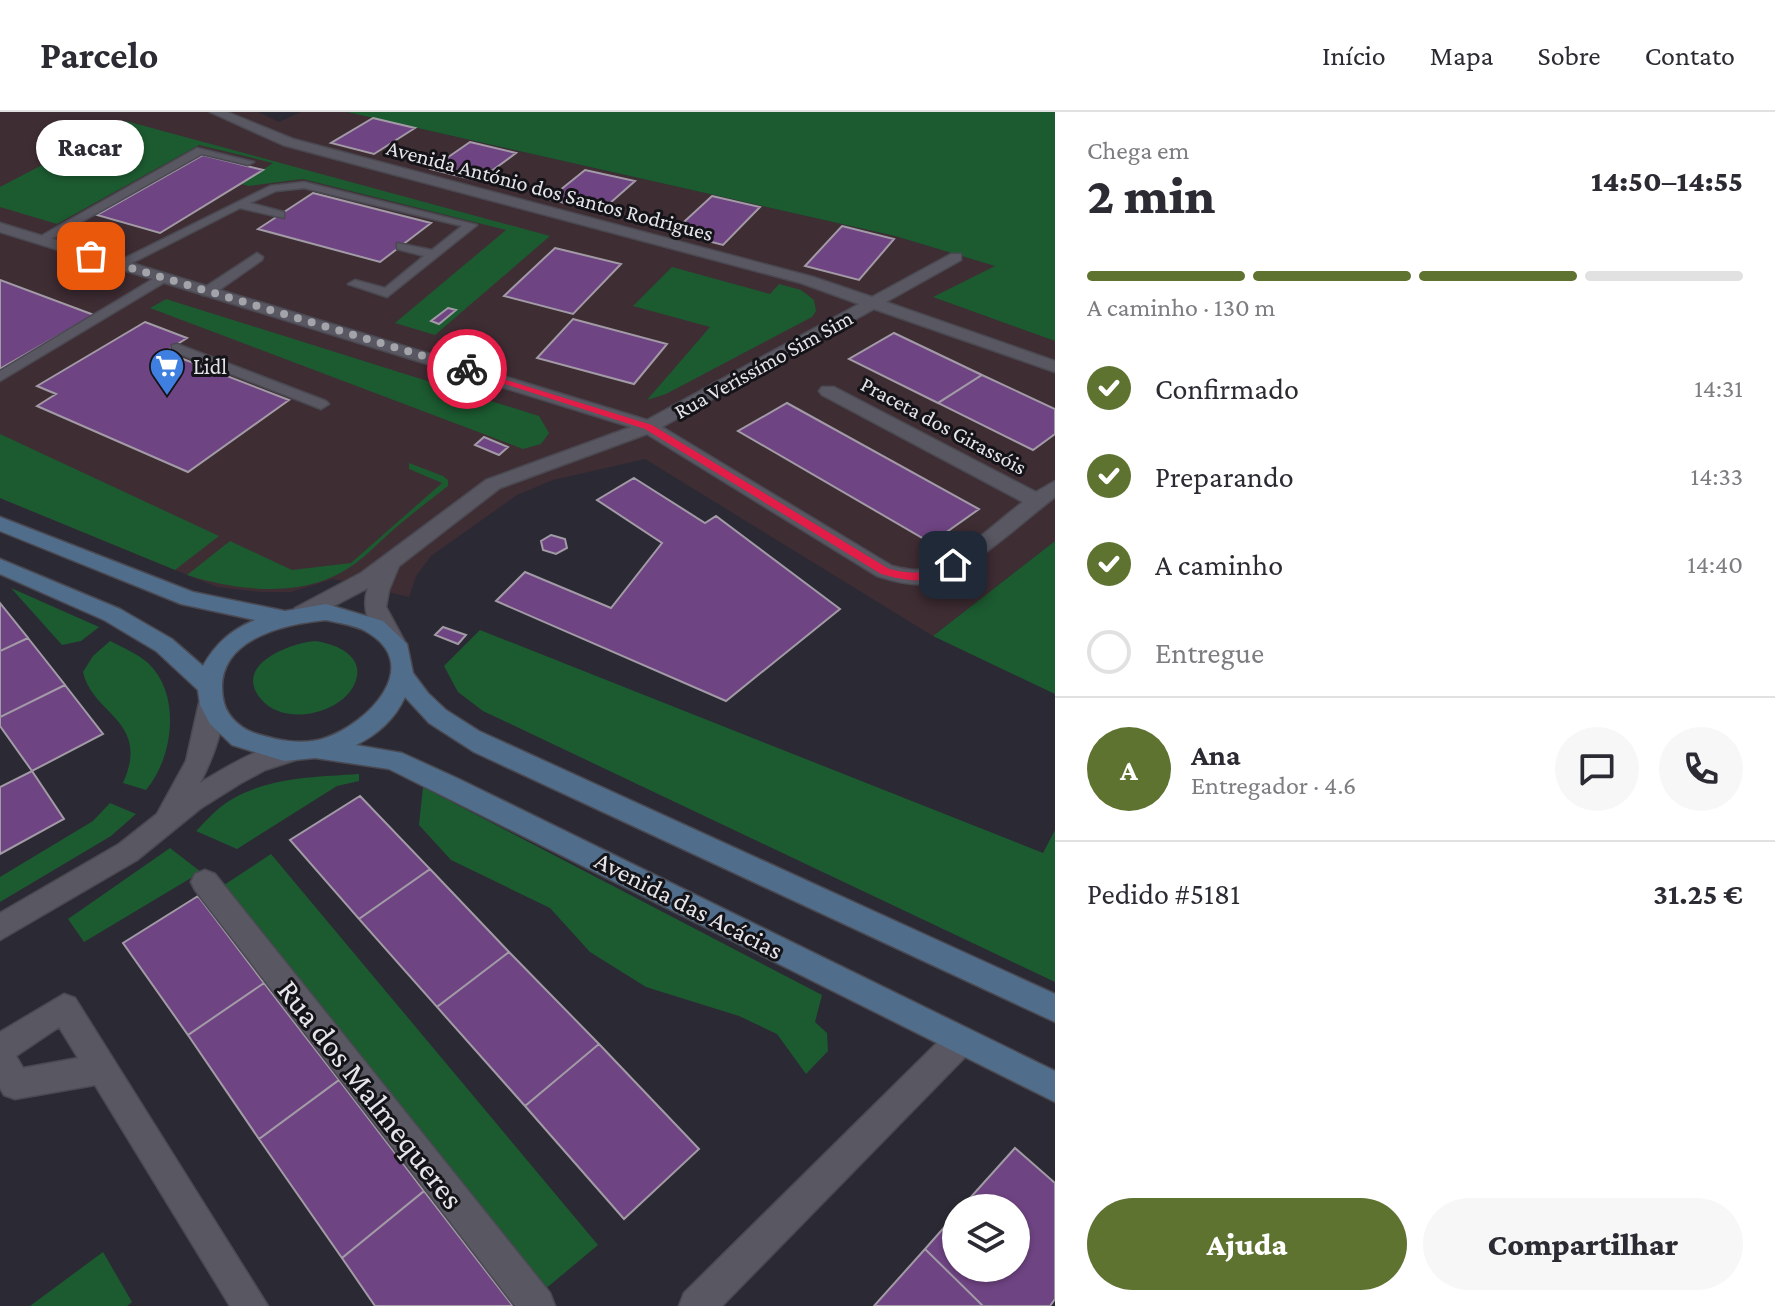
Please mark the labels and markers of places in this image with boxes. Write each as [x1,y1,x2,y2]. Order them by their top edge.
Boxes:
callout: Racar [37,120,145,176]
pin [57,222,125,290]
supermarket icon: Lidl [148,347,186,397]
place label: Lidl [193,354,227,379]
pin [919,531,987,599]

